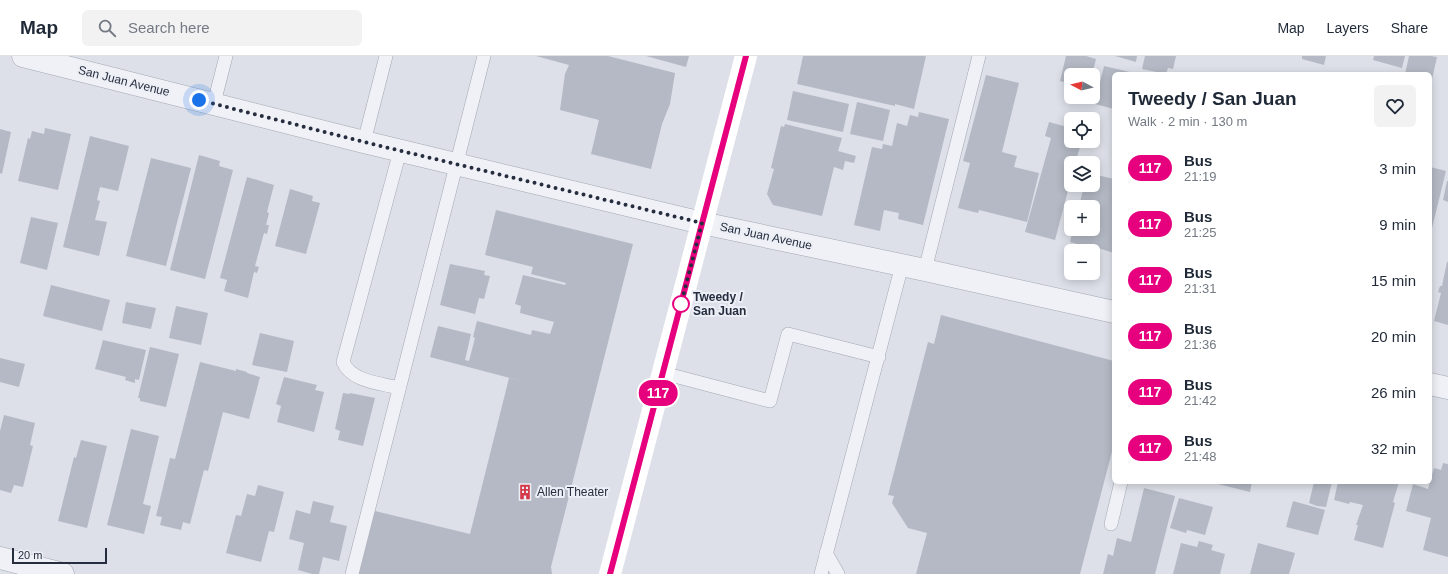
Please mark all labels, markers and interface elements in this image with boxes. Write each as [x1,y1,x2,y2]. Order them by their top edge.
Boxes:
search box [82,10,362,46]
text: Map [20,17,58,38]
icon: search [96,17,118,39]
text: Search here [128,19,210,36]
text: Map [1277,20,1305,36]
text: Layers [1327,20,1369,36]
text: Share [1391,20,1428,36]
street label: San Juan Avenue [77,63,172,99]
north arrow [1064,68,1100,104]
map controls [1064,68,1100,280]
button: heart [1374,85,1416,127]
text: Tweedy / San Juan [1128,88,1297,109]
your location [189,90,209,110]
button: locate [1064,112,1100,148]
text: Walk · 2 min · 130 m [1128,114,1247,129]
text: Bus [1184,152,1212,169]
button: layers [1064,156,1100,192]
text: 117 [1139,160,1161,176]
text: 3 min [1379,160,1416,177]
text: 21:19 [1184,169,1217,184]
button: + [1064,200,1100,236]
text: Bus [1184,208,1212,225]
text: 117 [1139,216,1161,232]
text: 9 min [1379,216,1416,233]
street label: San Juan Avenue [719,219,814,253]
text: 21:25 [1184,225,1217,240]
button: − [1064,244,1100,280]
text: Bus [1184,264,1212,281]
text: 117 [1139,272,1161,288]
text: 15 min [1371,272,1416,289]
text: 21:31 [1184,281,1217,296]
place label: Tweedy / San Juan [693,290,746,318]
marker: Tweedy / San Juan [672,295,690,313]
text: Bus [1184,320,1212,337]
text: 117 [1139,328,1161,344]
text: 20 min [1371,328,1416,345]
text: 21:36 [1184,337,1217,352]
text: Bus [1184,376,1212,393]
line badge: 117 [635,380,681,406]
text: 117 [1139,384,1161,400]
text: 26 min [1371,384,1416,401]
text: 117 [647,385,669,401]
text: 21:42 [1184,393,1217,408]
text: Bus [1184,432,1212,449]
text: 117 [1139,440,1161,456]
text: 32 min [1371,440,1416,457]
text: 21:48 [1184,449,1217,464]
building icon: Allen Theater [516,483,534,501]
place label: Allen Theater [537,485,608,499]
scale bar [12,546,107,565]
text: 20 m [18,549,42,561]

